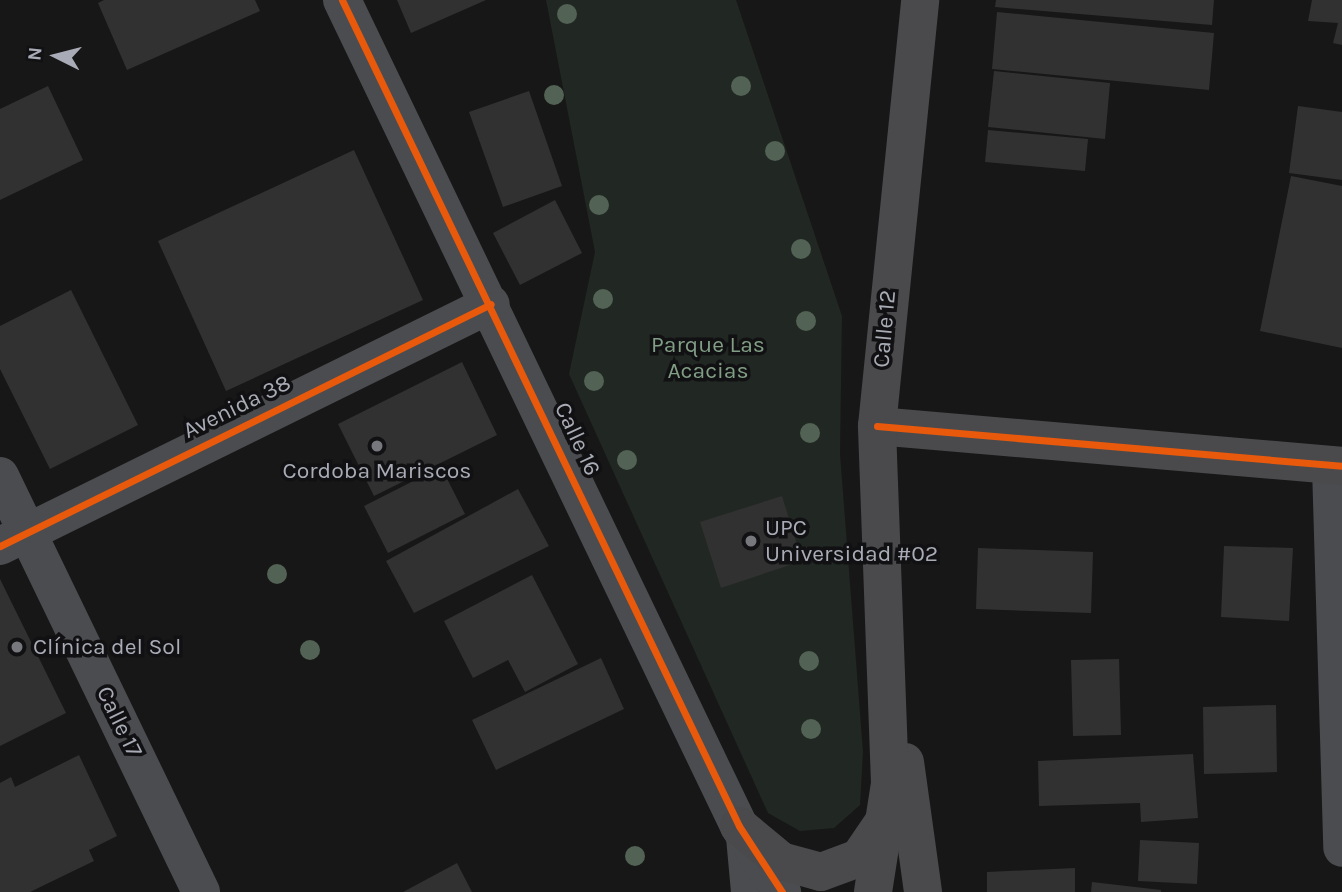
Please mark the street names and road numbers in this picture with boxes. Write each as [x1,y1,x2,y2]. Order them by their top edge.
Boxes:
street label: Calle 12 [868,289,902,369]
street label: Avenida 38 [179,369,295,445]
street label: Calle 16 [548,398,606,480]
street label: Calle 17 [90,682,148,762]

